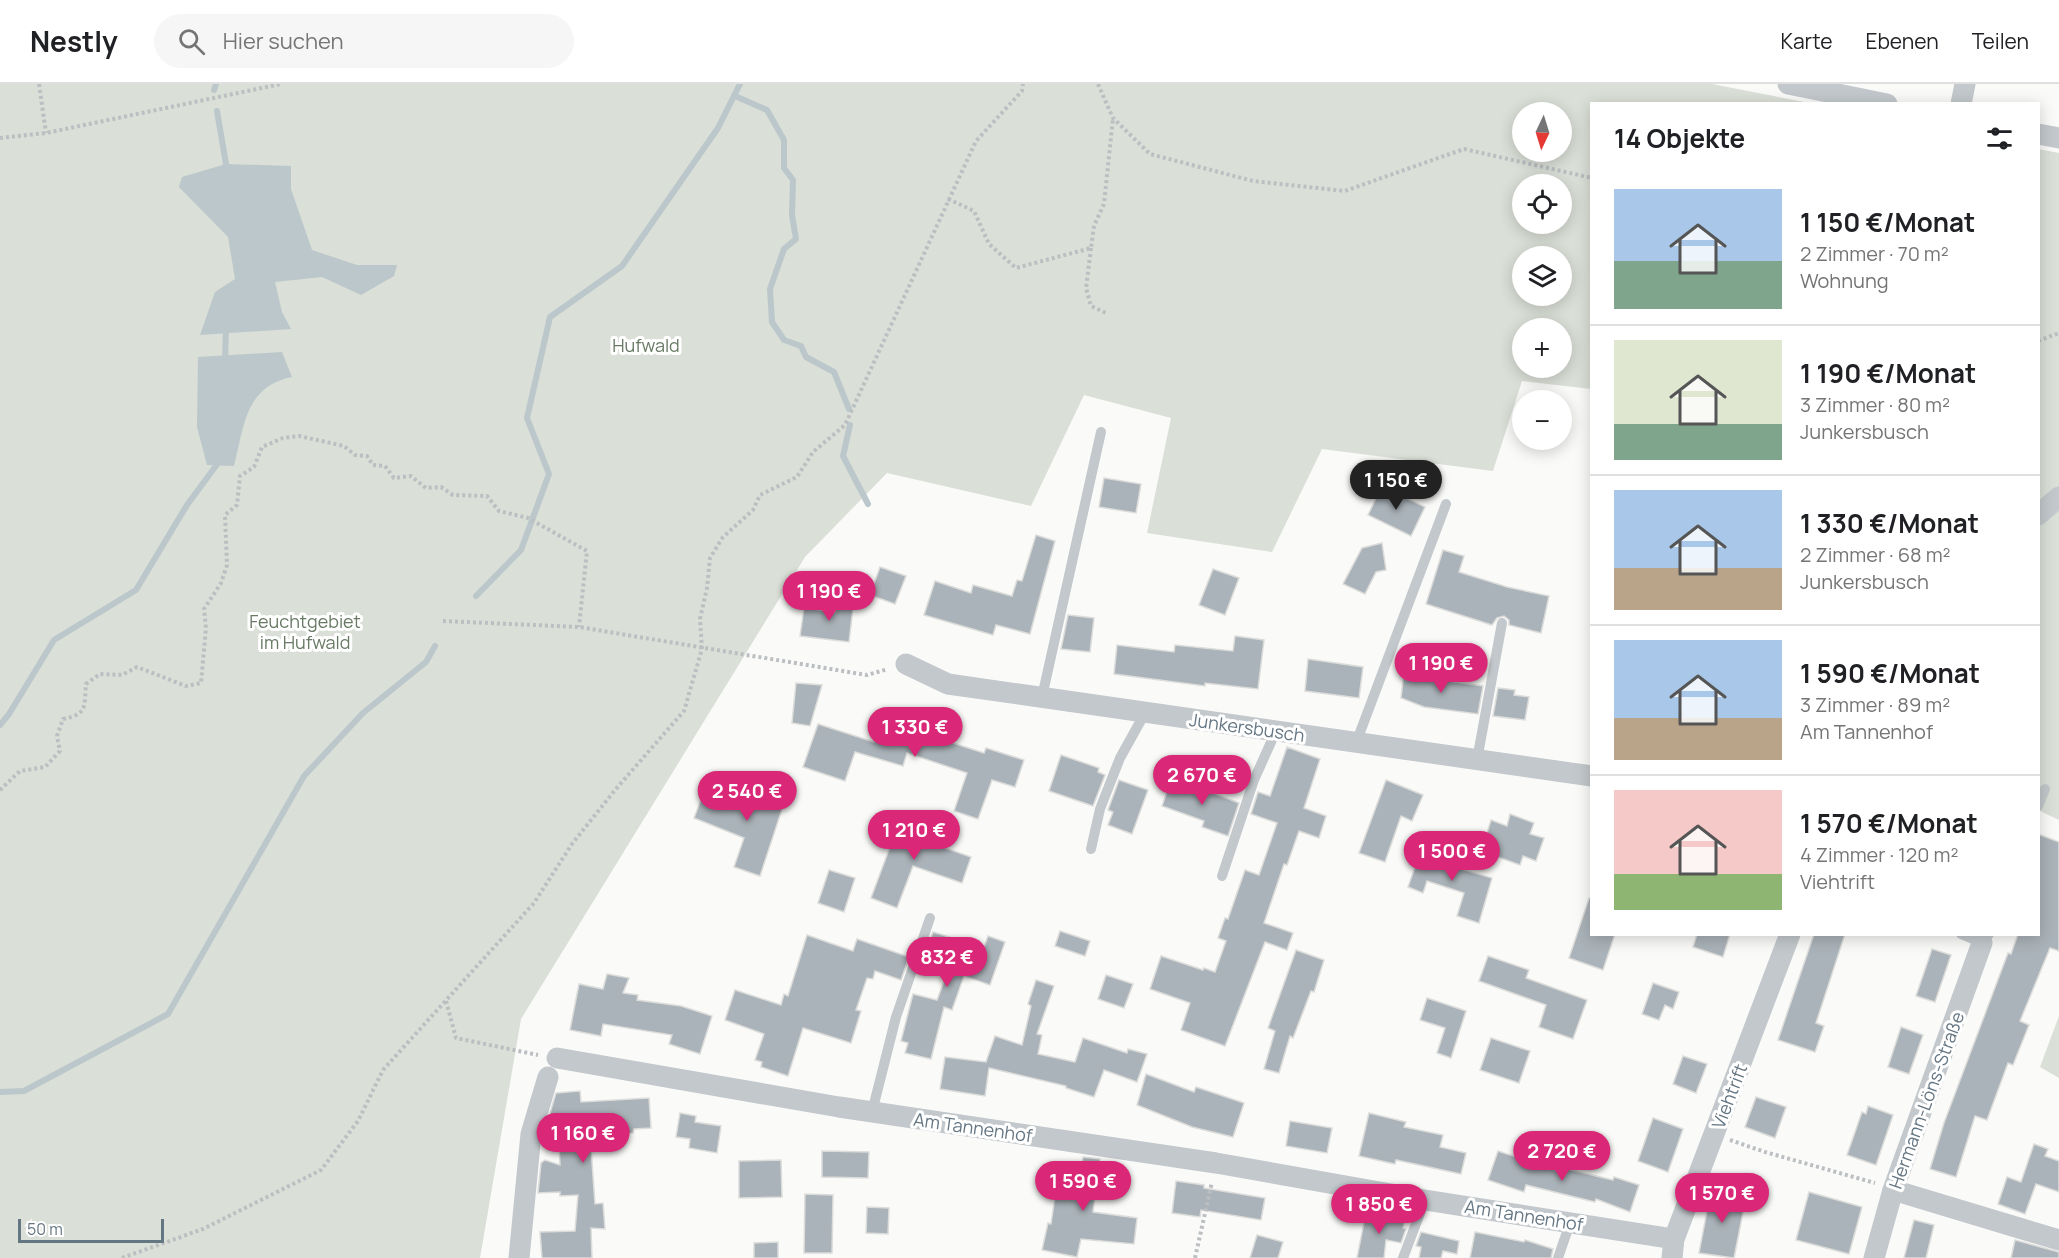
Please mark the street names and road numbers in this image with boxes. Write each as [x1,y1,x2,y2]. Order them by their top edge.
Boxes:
street label: Junkersbusch [1188,707,1306,747]
street label: Hermann-Löns-Straße [1883,1008,1969,1192]
street label: Viehtrift [1706,1060,1752,1132]
street label: Am Tannenhof [912,1107,1035,1147]
street label: Am Tannenhof [1463,1194,1586,1236]

